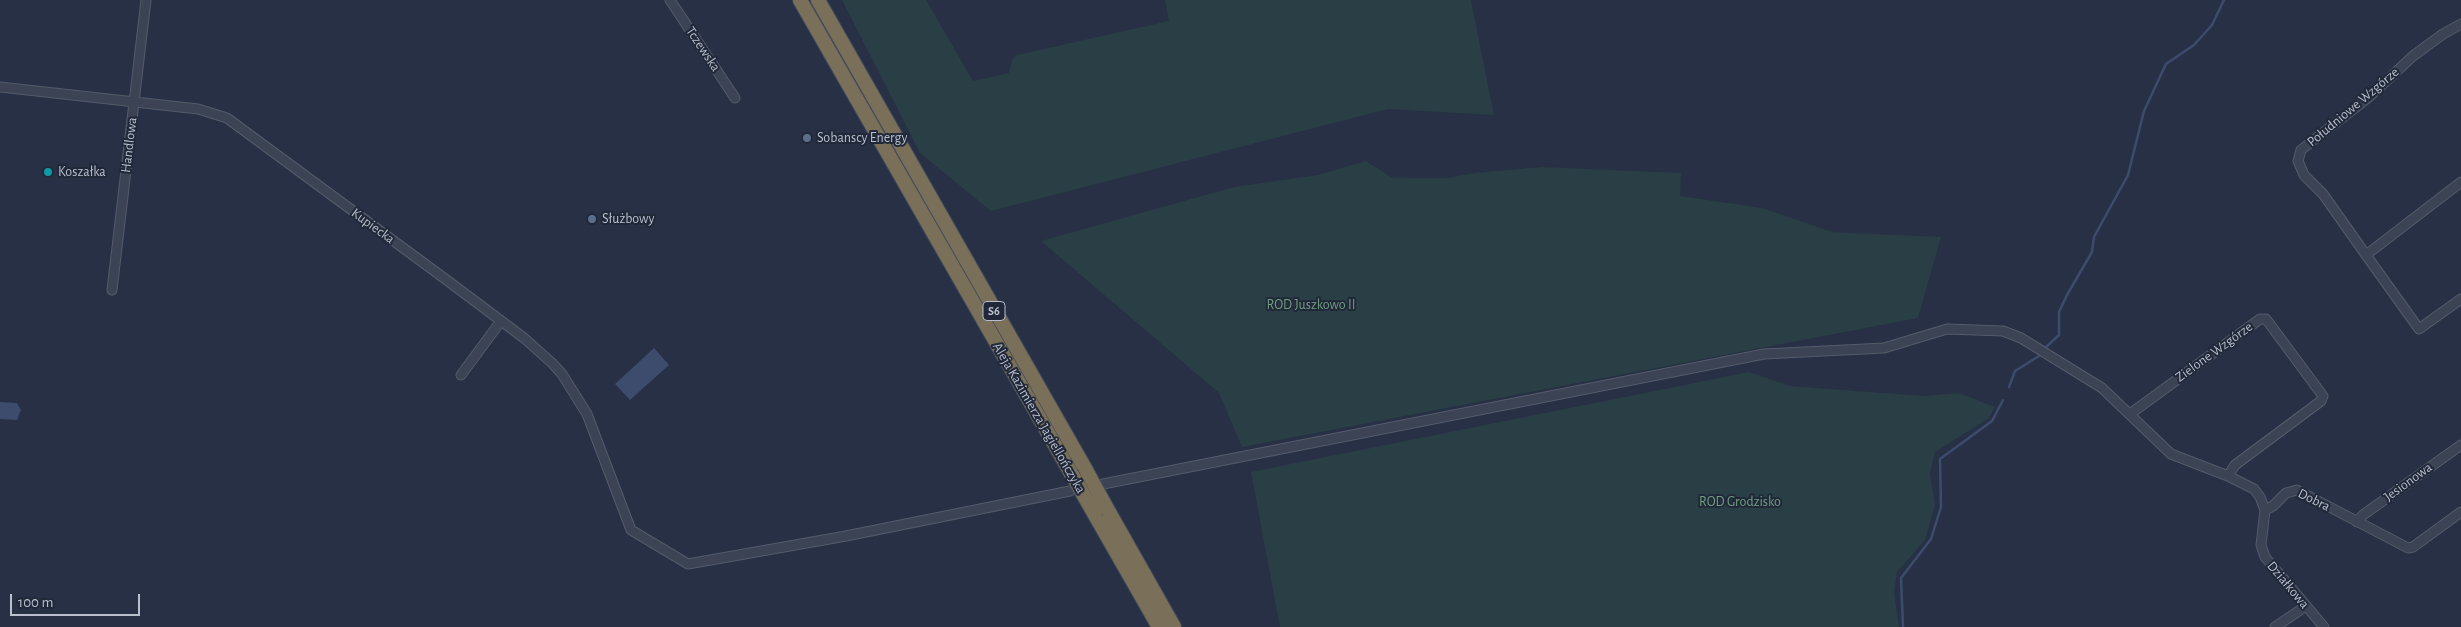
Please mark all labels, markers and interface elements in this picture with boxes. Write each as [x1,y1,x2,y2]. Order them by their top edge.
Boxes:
street label: Tczewska [682,23,724,75]
street label: Południowe Wzgórze [2304,64,2402,150]
street label: Handlowa [117,116,141,174]
place label: Sobanscy Energy [817,130,907,146]
marker: Sobanscy Energy [801,132,813,144]
place label: Koszałka [58,164,106,180]
marker: Koszałka [42,166,54,178]
street label: Kupiecka [348,205,398,247]
place label: Służbowy [602,211,654,227]
marker: Służbowy [586,213,598,225]
park label: ROD Juszkowo II [1267,297,1355,313]
road number: S6 [983,302,1005,321]
street label: Zielone Wzgórze [2172,318,2256,386]
street label: Aleja Kazimierza Jagiellończyka [989,340,1089,496]
street label: Jesionowa [2381,459,2435,505]
street label: Dobra [2295,485,2333,515]
park label: ROD Grodzisko [1699,494,1781,510]
street label: Działkowa [2263,558,2313,612]
scale bar [12,584,142,616]
text: 100 m [18,595,53,610]

